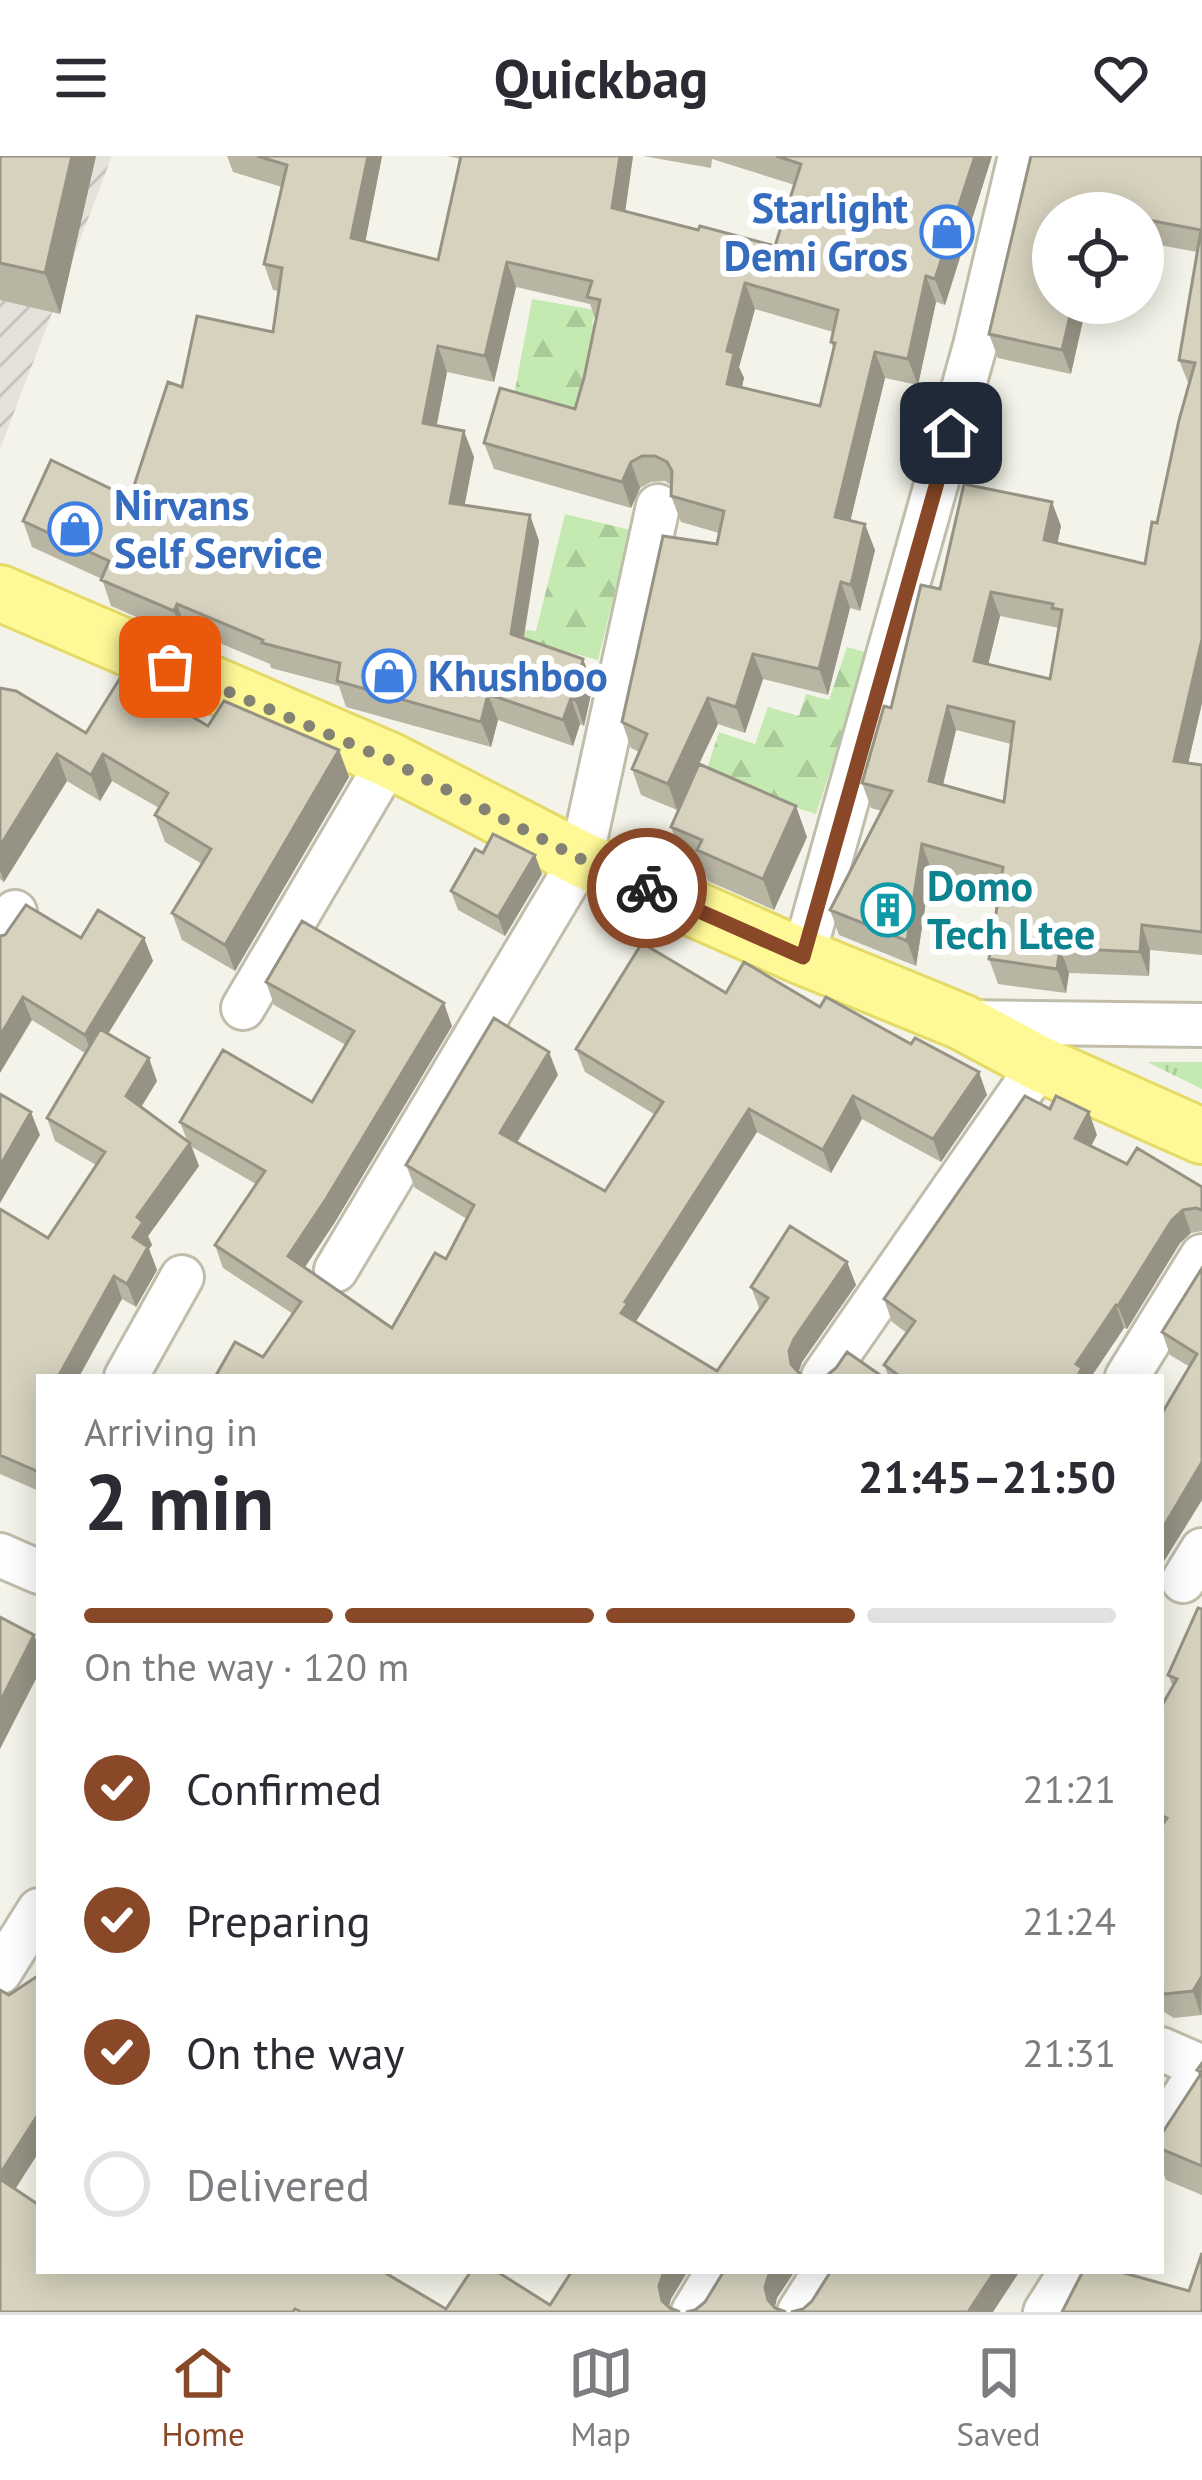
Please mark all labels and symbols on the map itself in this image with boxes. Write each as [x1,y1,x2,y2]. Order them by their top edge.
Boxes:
place label: Starlight Demi Gros [724,180,908,283]
shop icon: Starlight Demi Gros [919,204,975,260]
pin [900,382,1002,484]
place label: Nirvans Self Service [114,477,323,580]
shop icon: Nirvans Self Service [47,501,103,557]
pin [119,616,221,718]
shop icon: Khushboo [361,648,417,704]
place label: Khushboo [428,648,608,703]
courier [587,828,707,948]
place label: Domo Tech Ltee [927,858,1095,961]
building icon: Domo Tech Ltee [860,882,916,938]

